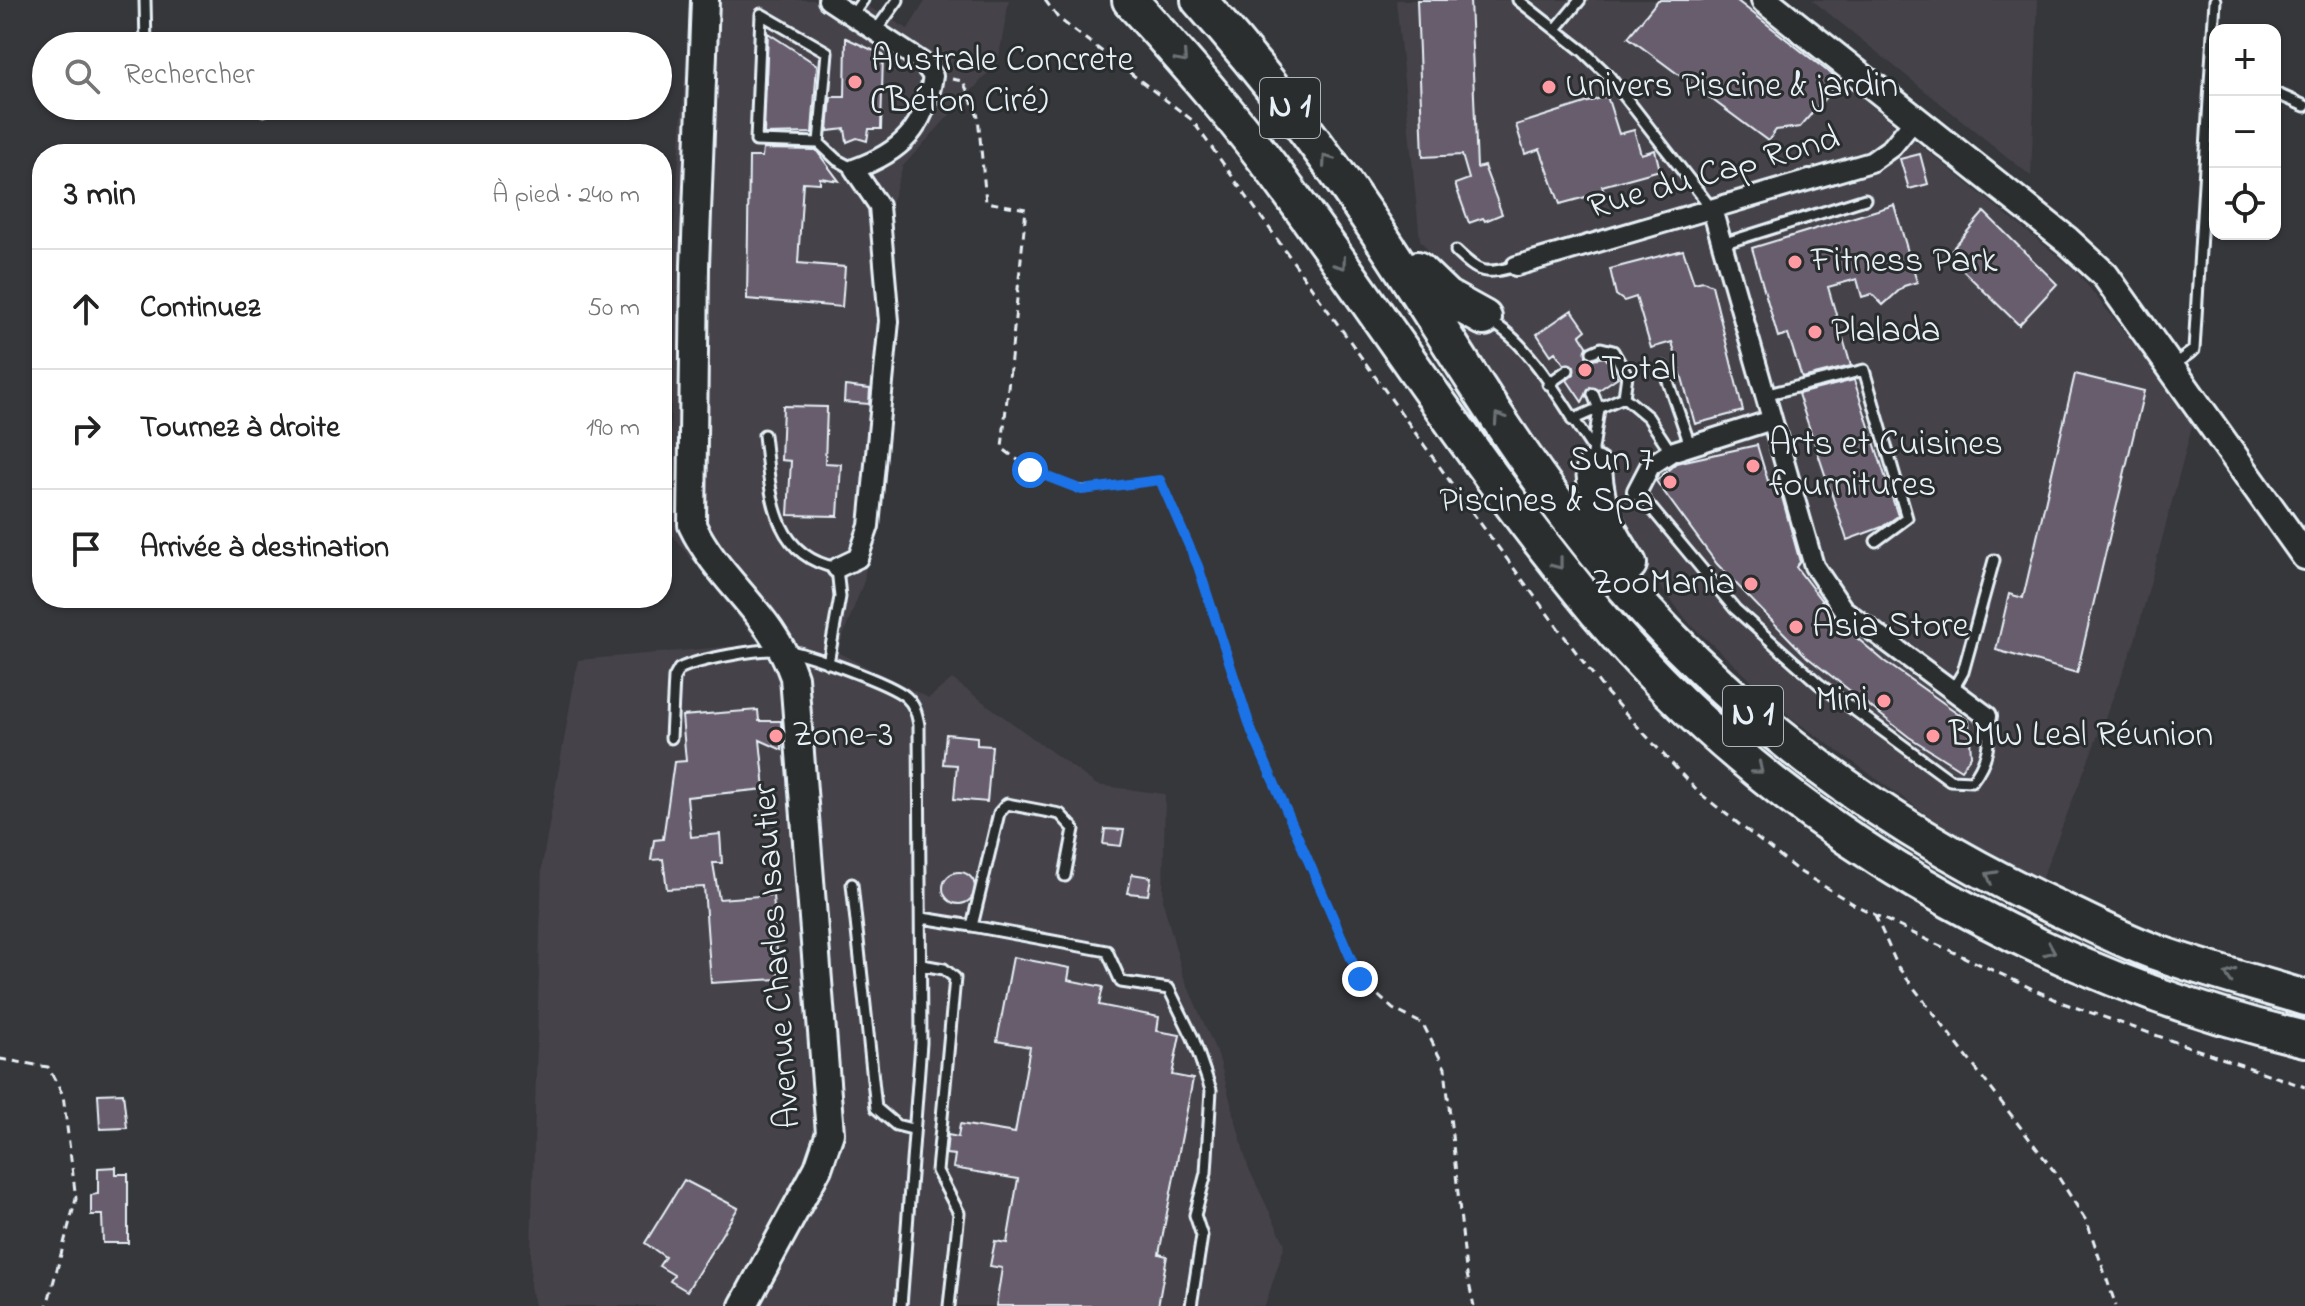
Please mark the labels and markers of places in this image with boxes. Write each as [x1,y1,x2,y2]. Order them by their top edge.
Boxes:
place label: Australe Concrete (Béton Ciré) [871,35,1134,129]
place label: Univers Piscine & jardin [1565,61,1898,114]
marker: Australe Concrete (Béton Ciré) [846,73,864,91]
marker: Univers Piscine & jardin [1540,78,1558,96]
place label: Fitness Park [1810,236,1998,289]
marker: Fitness Park [1786,253,1804,271]
place label: Plalada [1831,306,1940,359]
marker: Plalada [1806,323,1824,341]
place label: Total [1601,344,1677,397]
marker: Total [1576,361,1594,379]
place label: Arts et Cuisines fournitures [1769,419,2003,513]
place label: Sun 7 Piscines & Spa [1439,435,1654,529]
marker: Arts et Cuisines fournitures [1744,457,1762,475]
marker: Sun 7 Piscines & Spa [1661,473,1679,491]
place label: ZooMania [1592,558,1735,611]
marker: ZooMania [1742,575,1760,593]
place label: Asia Store [1812,601,1970,654]
marker: Asia Store [1787,618,1805,636]
place label: Mini [1815,675,1868,728]
marker: Mini [1875,692,1893,710]
place label: Zone-3 [792,710,893,763]
place label: BMW Leal Réunion [1948,710,2213,763]
marker: Zone-3 [767,727,785,745]
marker: BMW Leal Réunion [1924,727,1942,745]

